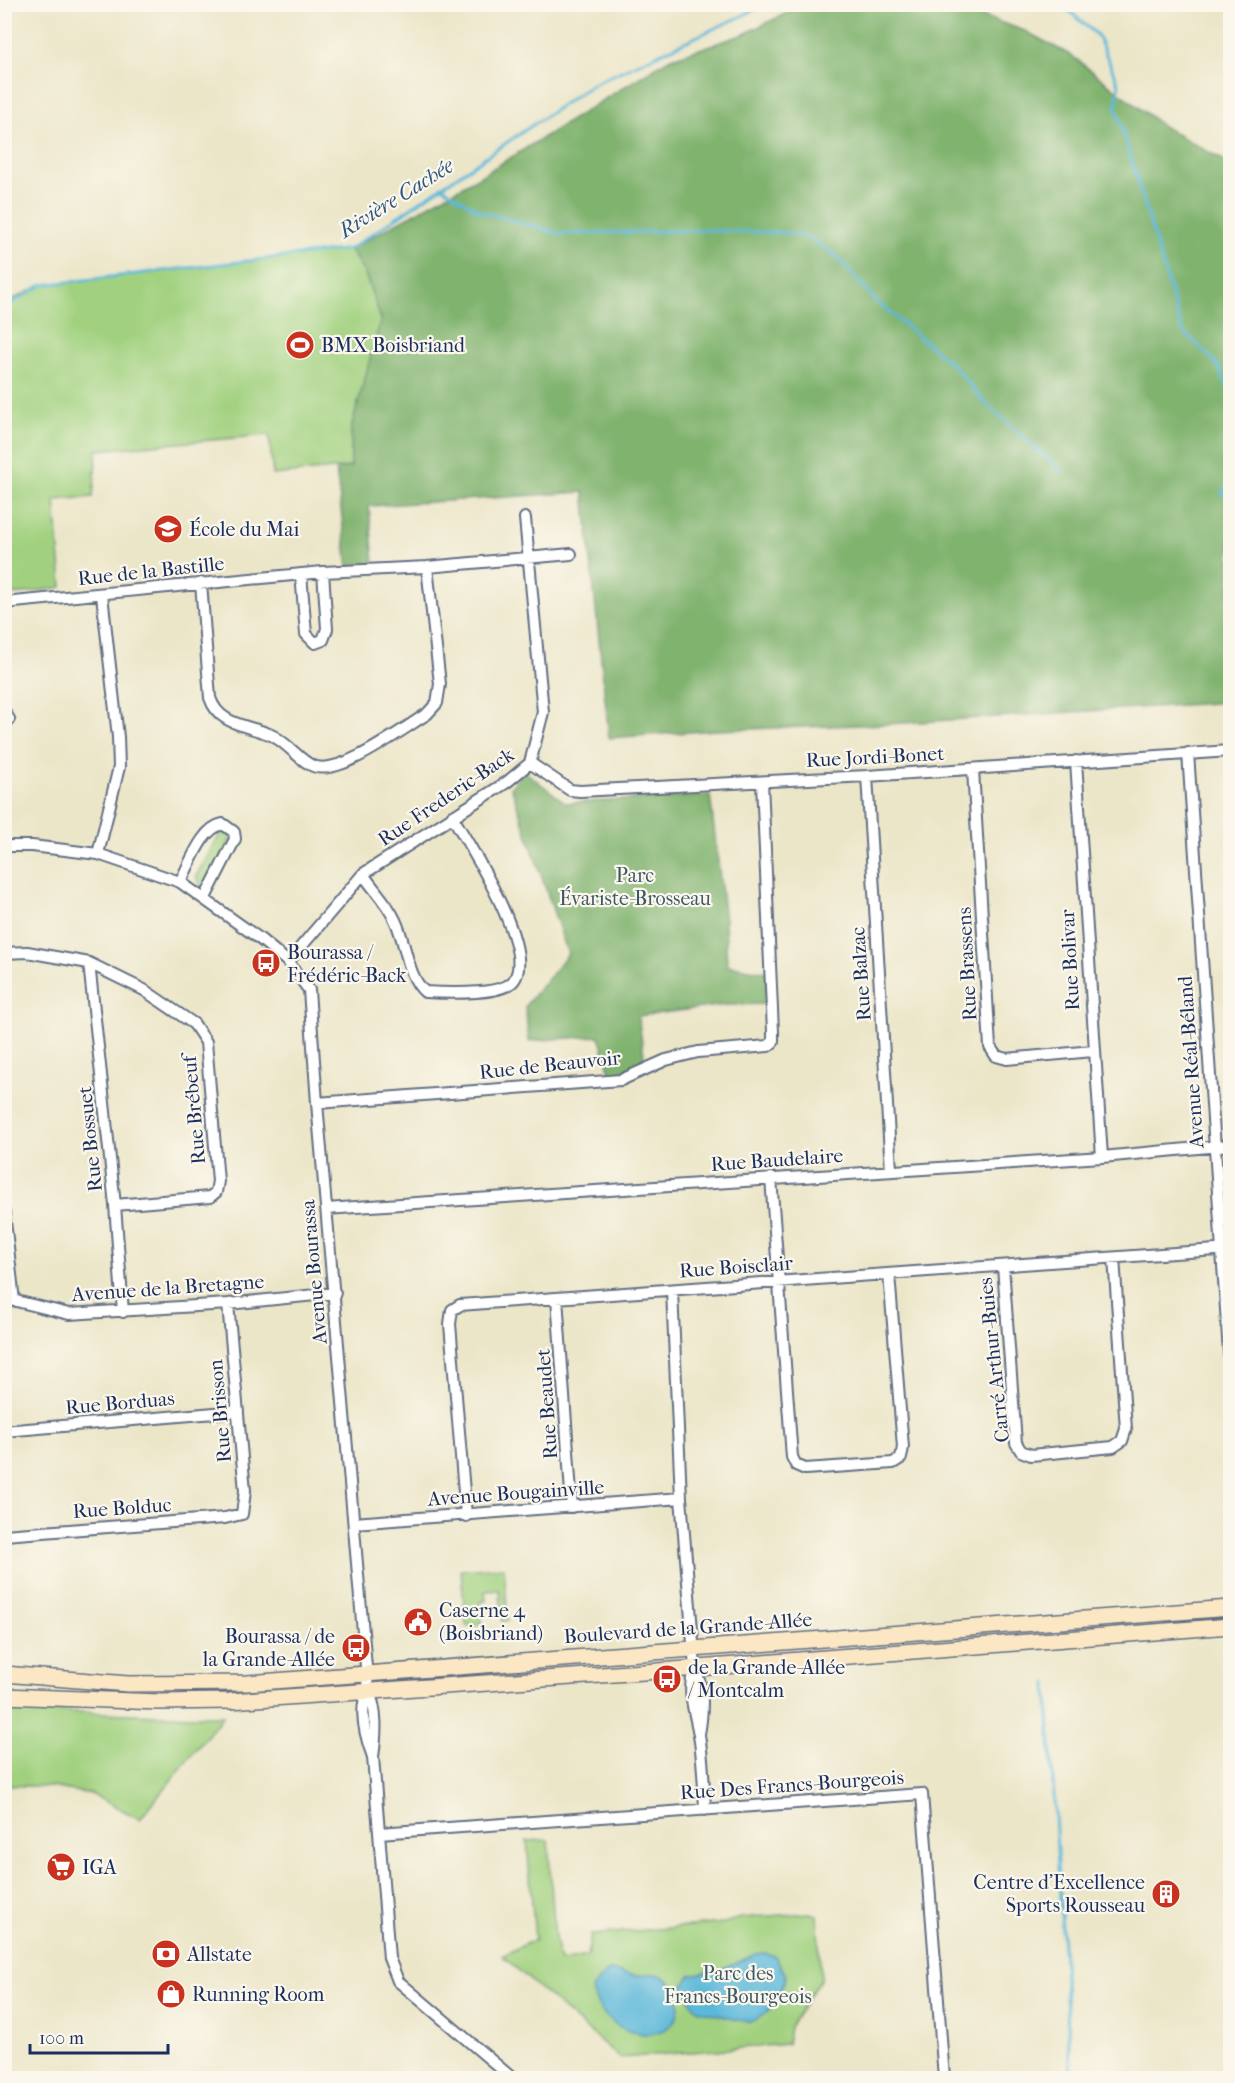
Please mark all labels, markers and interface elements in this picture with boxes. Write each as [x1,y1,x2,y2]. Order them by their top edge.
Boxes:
water label: Rivière Cachée [333,153,458,244]
sports icon: BMX Boisbriand [284,329,316,361]
place label: BMX Boisbriand [321,334,466,357]
school or university icon: École du Mai [152,513,184,545]
place label: École du Mai [189,517,300,541]
street label: Rue de la Bastille [77,552,226,590]
street label: Rue Jordi-Bonet [805,742,945,772]
street label: Rue Frederic-Back [374,743,519,851]
park label: Parc Évariste-Brosseau [559,864,712,910]
street label: Rue Brassens [953,906,981,1022]
street label: Rue Bolivar [1056,908,1084,1011]
street label: Rue Balzac [846,926,876,1022]
place label: Bourassa / Frédéric-Back [287,941,407,987]
bus stop icon: Bourassa / Frédéric-Back [250,947,282,979]
street label: Avenue Réal-Béland [1173,974,1209,1150]
street label: Rue de Beauvoir [478,1046,622,1084]
street label: Rue Brébeuf [177,1050,210,1165]
street label: Rue Bossuet [73,1085,107,1193]
street label: Rue Baudelaire [710,1144,844,1176]
street label: Avenue Bourassa [296,1198,332,1346]
street label: Rue Boisclair [678,1252,794,1282]
street label: Avenue de la Bretagne [70,1270,265,1306]
street label: Carré Arthur-Buies [974,1276,1014,1444]
street label: Rue Beaudet [532,1348,562,1460]
street label: Rue Brisson [204,1358,236,1464]
street label: Rue Borduas [64,1387,176,1419]
street label: Avenue Bougainville [426,1475,605,1511]
street label: Rue Bolduc [72,1493,172,1523]
place label: Caserne 4 (Boisbriand) [439,1599,543,1645]
public building icon: Caserne 4 (Boisbriand) [402,1606,434,1638]
street label: Boulevard de la Grande-Allée [563,1608,813,1648]
place label: Bourassa / de la Grande-Allée [202,1625,335,1671]
bus stop icon: Bourassa / de la Grande-Allée [340,1632,372,1664]
place label: de la Grande-Allée / Montcalm [687,1656,845,1702]
bus stop icon: de la Grande-Allée / Montcalm [651,1663,683,1695]
street label: Rue Des Francs-Bourgeois [679,1766,905,1804]
supermarket icon: IGA [45,1851,77,1883]
place label: IGA [82,1856,118,1879]
place label: Centre d'Excellence Sports Rousseau [973,1871,1146,1917]
building icon: Centre d'Excellence Sports Rousseau [1150,1878,1182,1910]
bank icon: Allstate [150,1938,182,1970]
place label: Allstate [186,1943,252,1966]
park label: Parc des Francs-Bourgeois [664,1962,812,2008]
shop icon: Running Room [155,1978,187,2010]
place label: Running Room [192,1983,325,2006]
scale bar [30,2017,168,2055]
text: 100 m [39,2028,84,2049]

